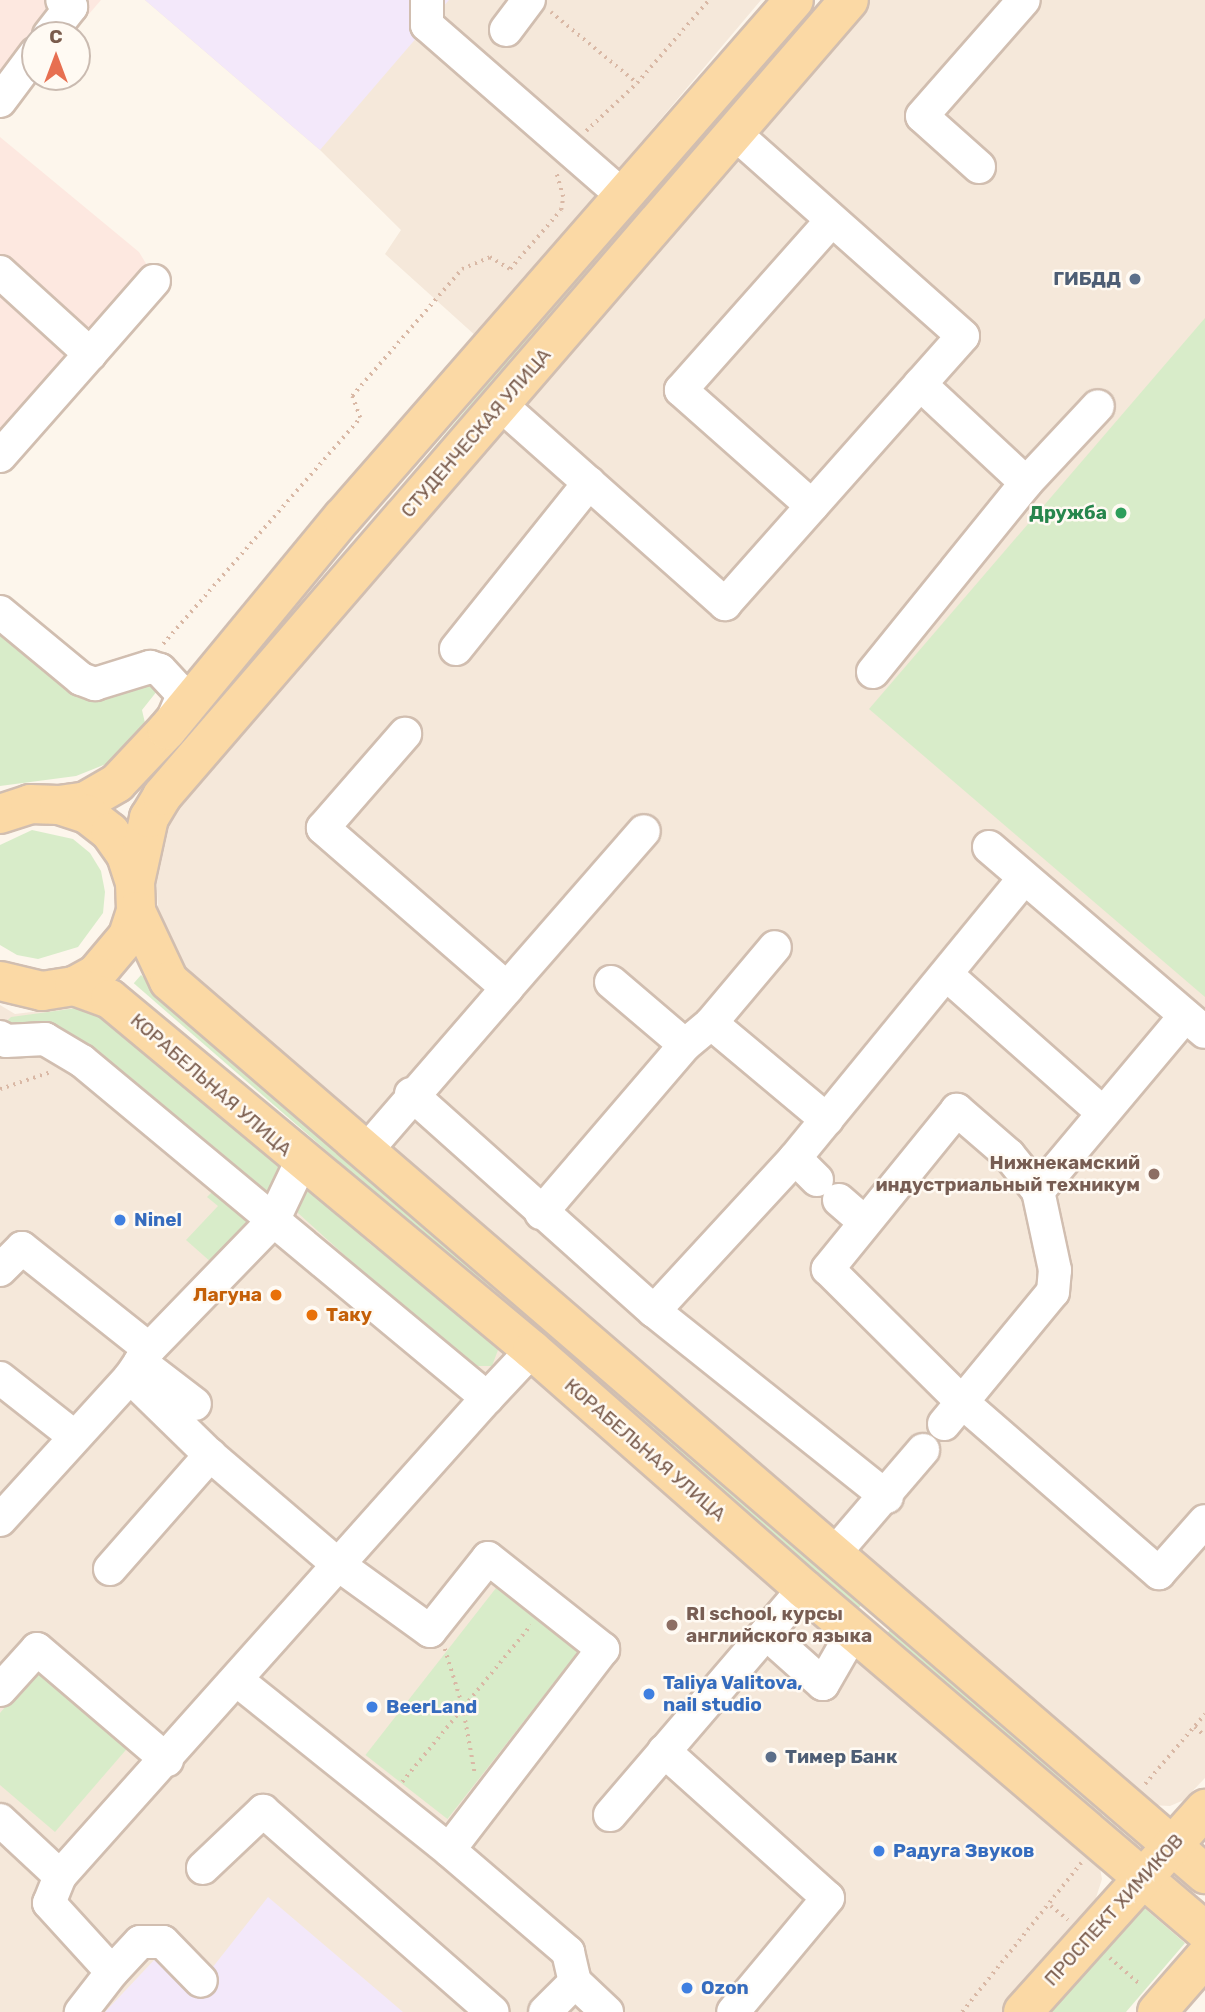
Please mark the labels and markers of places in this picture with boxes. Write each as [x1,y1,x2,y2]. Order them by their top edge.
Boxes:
place label: ГИБДД [1053,268,1121,290]
marker: ГИБДД [1127,271,1143,287]
place label: Дружба [1029,502,1107,524]
marker: Дружба [1113,505,1129,521]
place label: Нижнекамский индустриальный техникум [875,1152,1140,1196]
marker: Нижнекамский индустриальный техникум [1146,1166,1162,1182]
place label: Ninel [134,1209,182,1231]
marker: Ninel [112,1212,128,1228]
place label: Лагуна [193,1284,262,1306]
marker: Лагуна [268,1287,284,1303]
place label: Таку [326,1304,372,1326]
marker: Таку [304,1307,320,1323]
place label: RI school, курсы английского языка [686,1603,872,1647]
marker: RI school, курсы английского языка [664,1617,680,1633]
place label: Taliya Valitova, nail studio [663,1672,803,1716]
marker: Taliya Valitova, nail studio [641,1686,657,1702]
place label: BeerLand [386,1696,477,1718]
marker: BeerLand [364,1699,380,1715]
place label: Тимер Банк [785,1746,897,1768]
marker: Тимер Банк [763,1749,779,1765]
place label: Радуга Звуков [893,1840,1035,1862]
marker: Радуга Звуков [871,1843,887,1859]
place label: Ozon [701,1977,749,1999]
marker: Ozon [679,1980,695,1996]

